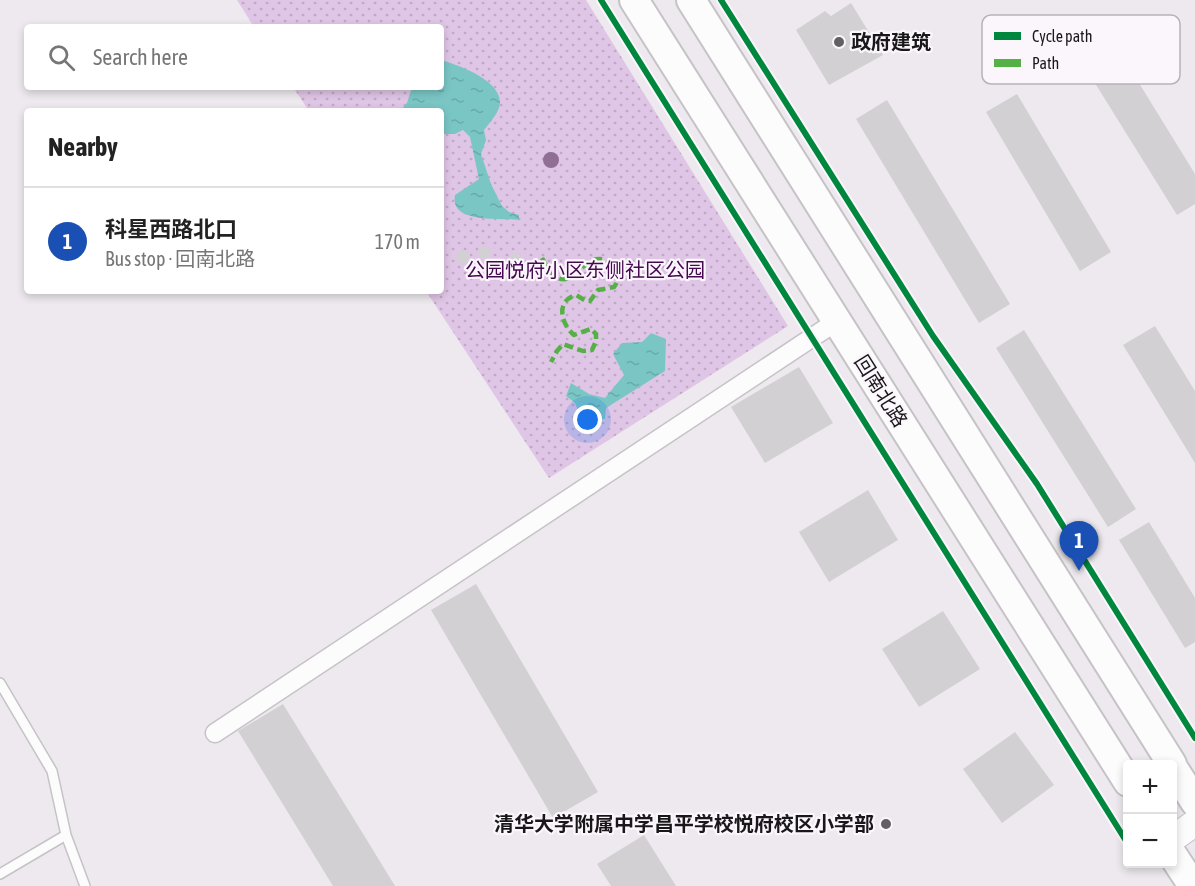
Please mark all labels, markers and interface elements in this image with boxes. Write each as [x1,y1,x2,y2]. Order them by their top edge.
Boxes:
legend [982,15,1180,84]
search box [24,24,444,90]
text: Cycle path [1032,27,1092,46]
place label: 政府建筑 [851,30,931,53]
marker: 政府建筑 [832,35,846,49]
icon: search [45,41,78,74]
text: Search here [93,44,188,70]
text: Path [1032,54,1059,72]
text: Nearby [48,132,118,162]
text: 科星西路北口 [105,216,237,242]
text: 1 [63,230,72,253]
text: 170 m [375,230,420,253]
text: Bus stop · 回南北路 [105,247,255,270]
park label: 公园悦府小区东侧社区公园 [465,258,705,281]
street label: 回南北路 [850,351,912,431]
your location [573,405,602,434]
pin: 1 [1060,522,1098,571]
map controls [1123,760,1177,868]
button: + [1123,760,1177,814]
place label: 清华大学附属中学昌平学校悦府校区小学部 [494,812,874,835]
button: − [1123,814,1177,868]
marker: 清华大学附属中学昌平学校悦府校区小学部 [879,817,893,831]

